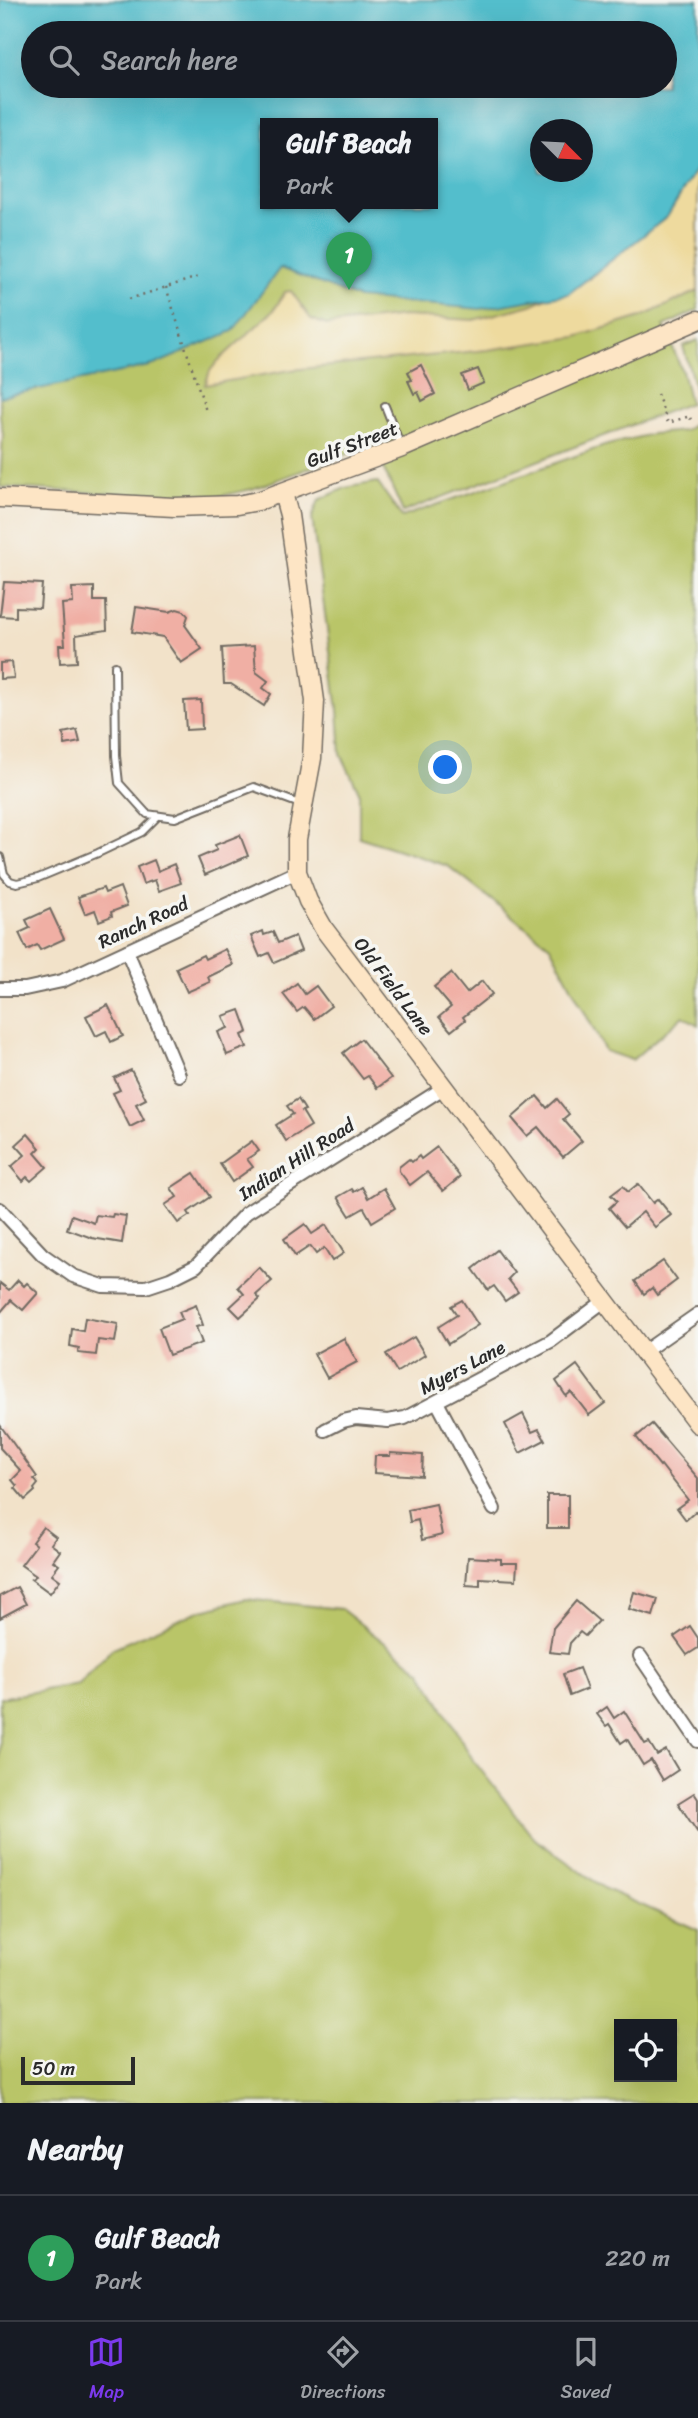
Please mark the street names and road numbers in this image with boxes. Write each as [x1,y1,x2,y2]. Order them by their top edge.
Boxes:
street label: Gulf Street [302,412,403,477]
street label: Ranch Road [93,886,196,958]
street label: Old Field Lane [345,930,442,1043]
street label: Indian Hill Road [231,1108,363,1210]
street label: Myers Lane [413,1331,511,1404]

